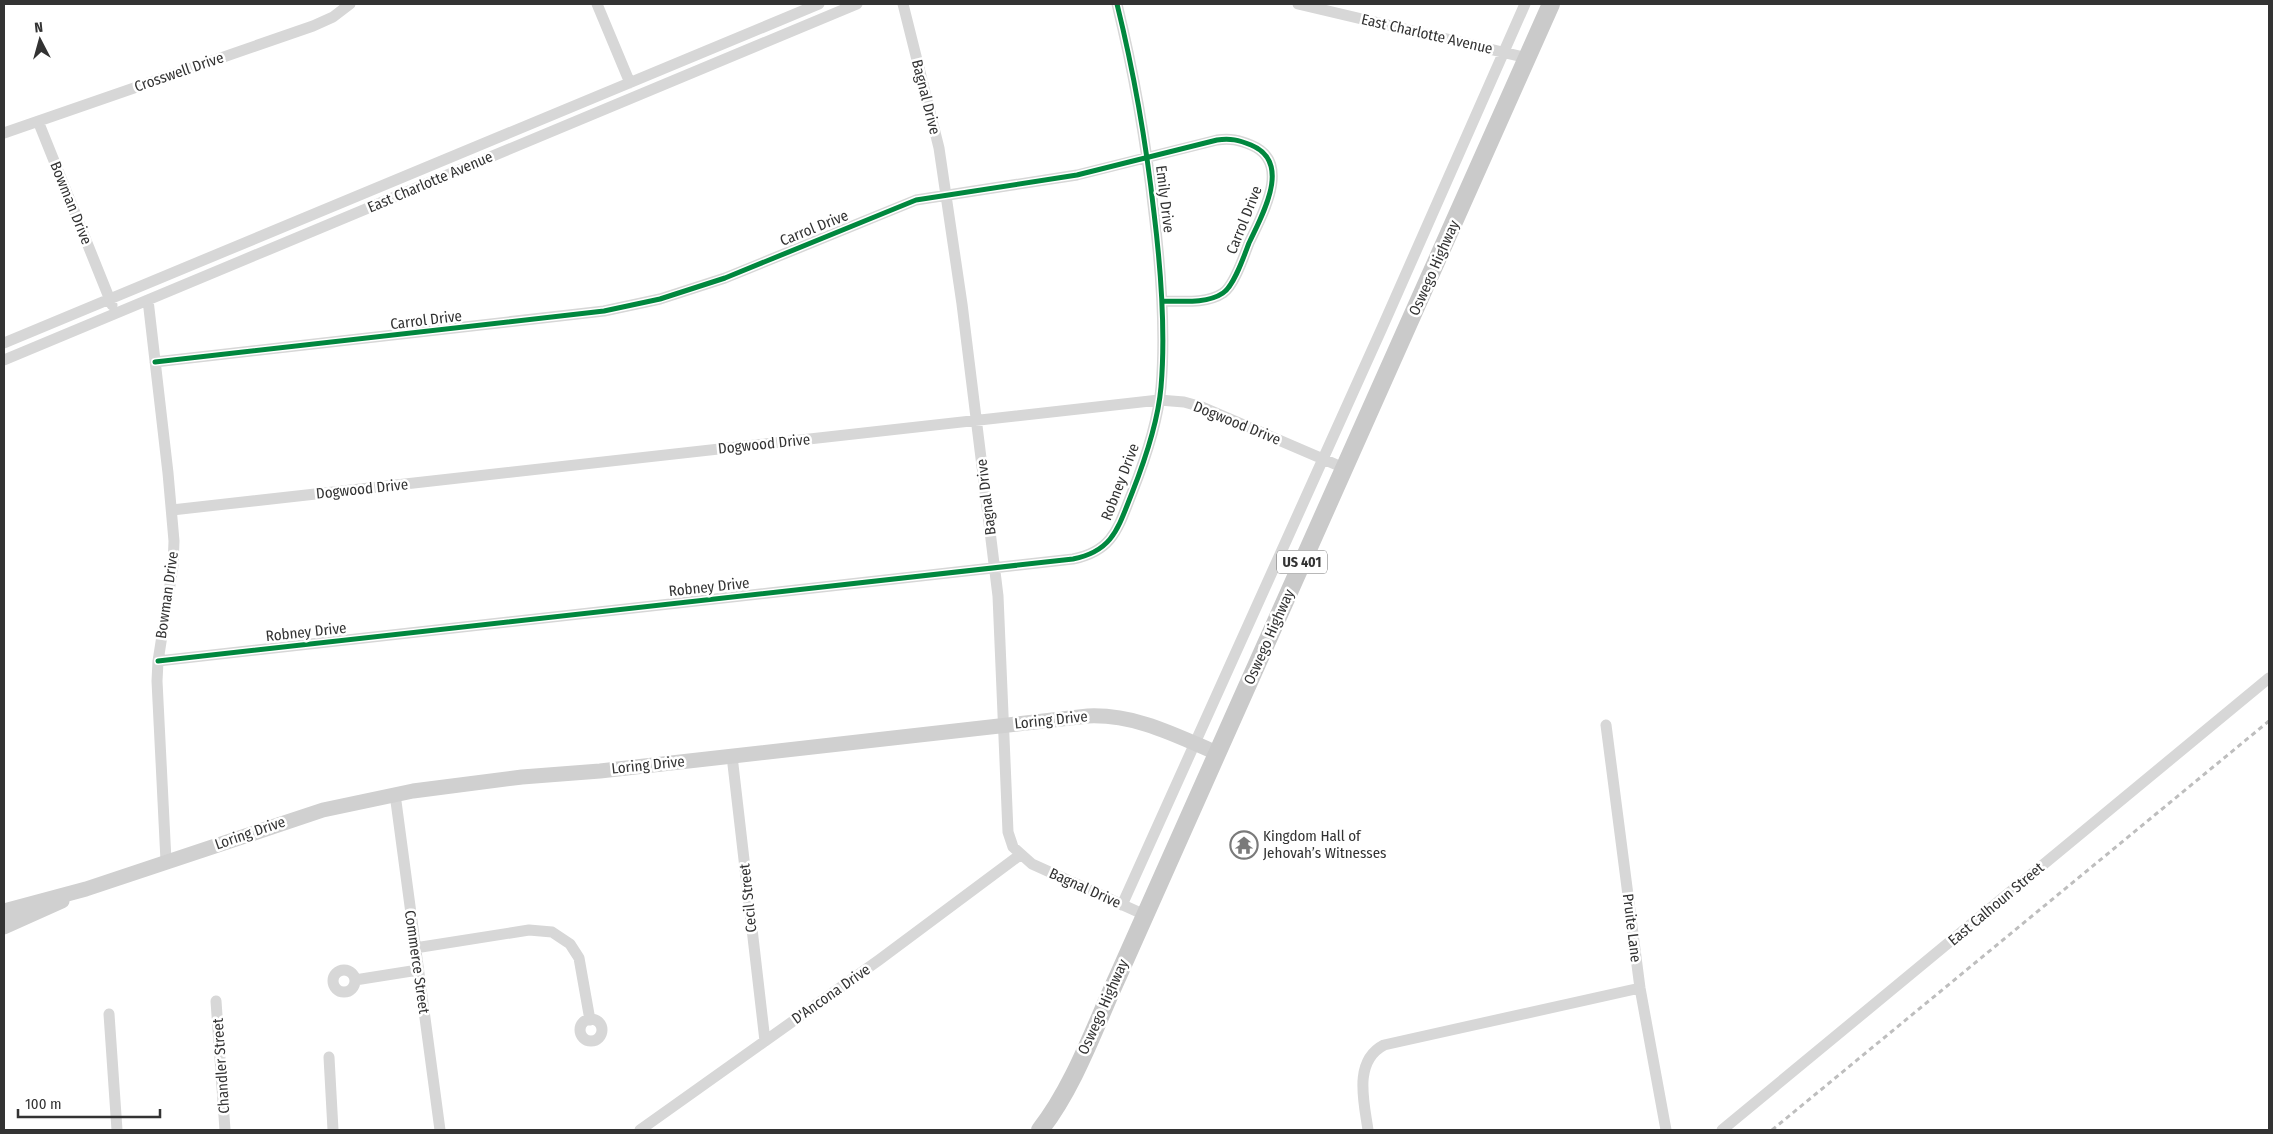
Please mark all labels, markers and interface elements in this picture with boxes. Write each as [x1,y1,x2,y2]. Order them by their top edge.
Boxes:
street label: East Charlotte Avenue [1360,10,1494,58]
north arrow [15,15,65,65]
text: N [34,19,44,36]
street label: Crosswell Drive [132,48,226,96]
street label: Bagnal Drive [908,58,944,136]
street label: East Charlotte Avenue [365,147,495,217]
street label: Bowman Drive [46,159,96,247]
street label: Emily Drive [1152,164,1178,234]
street label: Carrol Drive [1222,183,1266,257]
street label: Carrol Drive [777,206,851,250]
street label: Oswego Highway [1405,217,1463,318]
street label: Carrol Drive [389,307,463,333]
street label: Dogwood Drive [1191,397,1283,449]
street label: Dogwood Drive [717,430,811,458]
street label: Robney Drive [1097,441,1143,523]
street label: Bagnal Drive [972,458,1000,536]
street label: Dogwood Drive [315,475,409,503]
street label: Bowman Drive [152,550,182,640]
road number: US 401 [1277,550,1327,574]
street label: Robney Drive [668,574,750,600]
street label: Oswego Highway [1240,586,1298,687]
street label: Robney Drive [265,619,347,645]
street label: Loring Drive [1014,707,1088,733]
street label: Loring Drive [611,752,685,778]
street label: Loring Drive [212,813,288,853]
place label: Kingdom Hall of Jehovah’s Witnesses [1263,827,1387,862]
temple icon: Kingdom Hall of Jehovah’s Witnesses [1229,830,1259,860]
street label: East Calhoun Street [1944,859,2048,949]
street label: Cecil Street [735,863,761,933]
street label: Bagnal Drive [1046,864,1124,912]
street label: Pruite Lane [1619,893,1645,963]
street label: Commerce Street [401,909,433,1015]
street label: Oswego Highway [1074,956,1132,1057]
street label: D'Ancona Drive [788,960,874,1028]
street label: Chandler Street [209,1018,233,1114]
scale bar [18,1086,160,1118]
text: 100 m [25,1095,62,1113]

